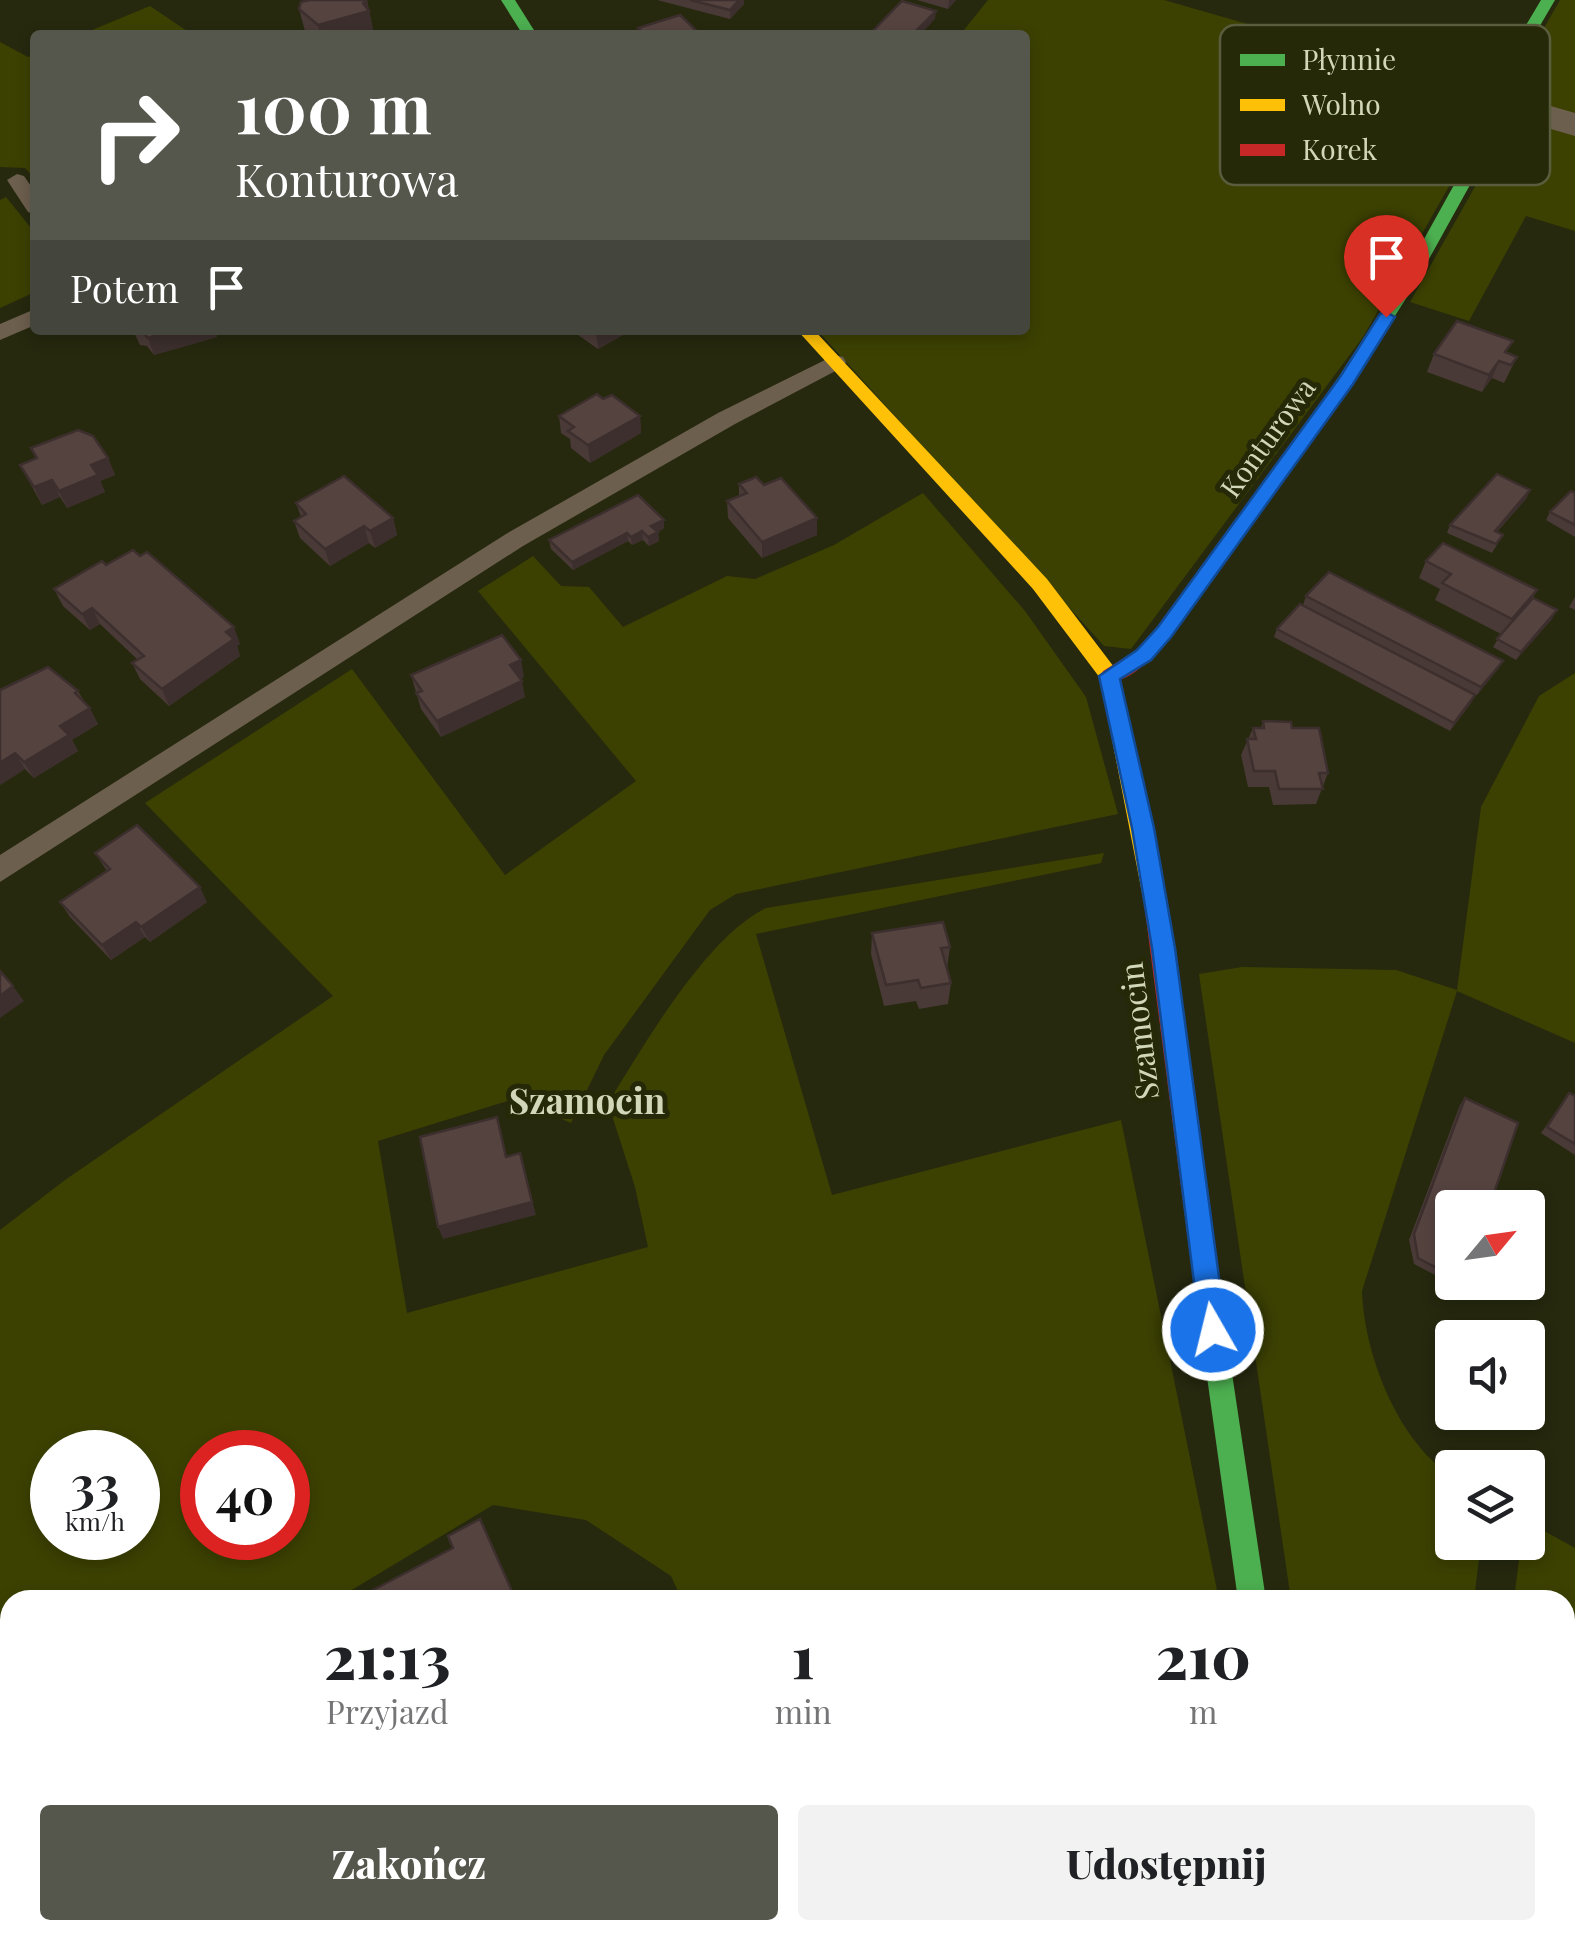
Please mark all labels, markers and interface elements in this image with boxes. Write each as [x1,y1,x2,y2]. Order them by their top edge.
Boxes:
legend [1220,25,1550,185]
text: Płynnie [1302,40,1396,77]
text: 100 m [235,58,432,152]
icon: right [70,70,200,200]
text: Wolno [1301,85,1381,122]
text: Korek [1302,130,1378,167]
text: Konturowa [235,148,458,208]
pin [1344,215,1429,318]
icon: arrive [1359,230,1414,285]
icon: arrive [199,260,254,315]
text: Potem [70,262,179,313]
street label: Konturowa [1211,370,1323,504]
street label: Szamocin [1108,960,1167,1103]
district label: Szamocin [509,1076,666,1123]
north arrow [1435,1190,1545,1300]
map controls [1435,1190,1545,1560]
position arrow [1161,1278,1265,1382]
button: sound [1435,1320,1545,1430]
speed limit sign: 40 [180,1430,310,1560]
text: 33 [71,1449,119,1516]
button: layers [1435,1450,1545,1560]
text: km/h [65,1504,125,1537]
text: 21:13 [324,1614,451,1694]
text: 1 [792,1614,815,1694]
text: 210 [1156,1614,1251,1694]
text: Przyjazd [326,1689,449,1732]
text: min [775,1689,832,1732]
text: m [1189,1689,1218,1732]
button: Zakończ [40,1805,778,1920]
button: Udostępnij [798,1805,1535,1920]

